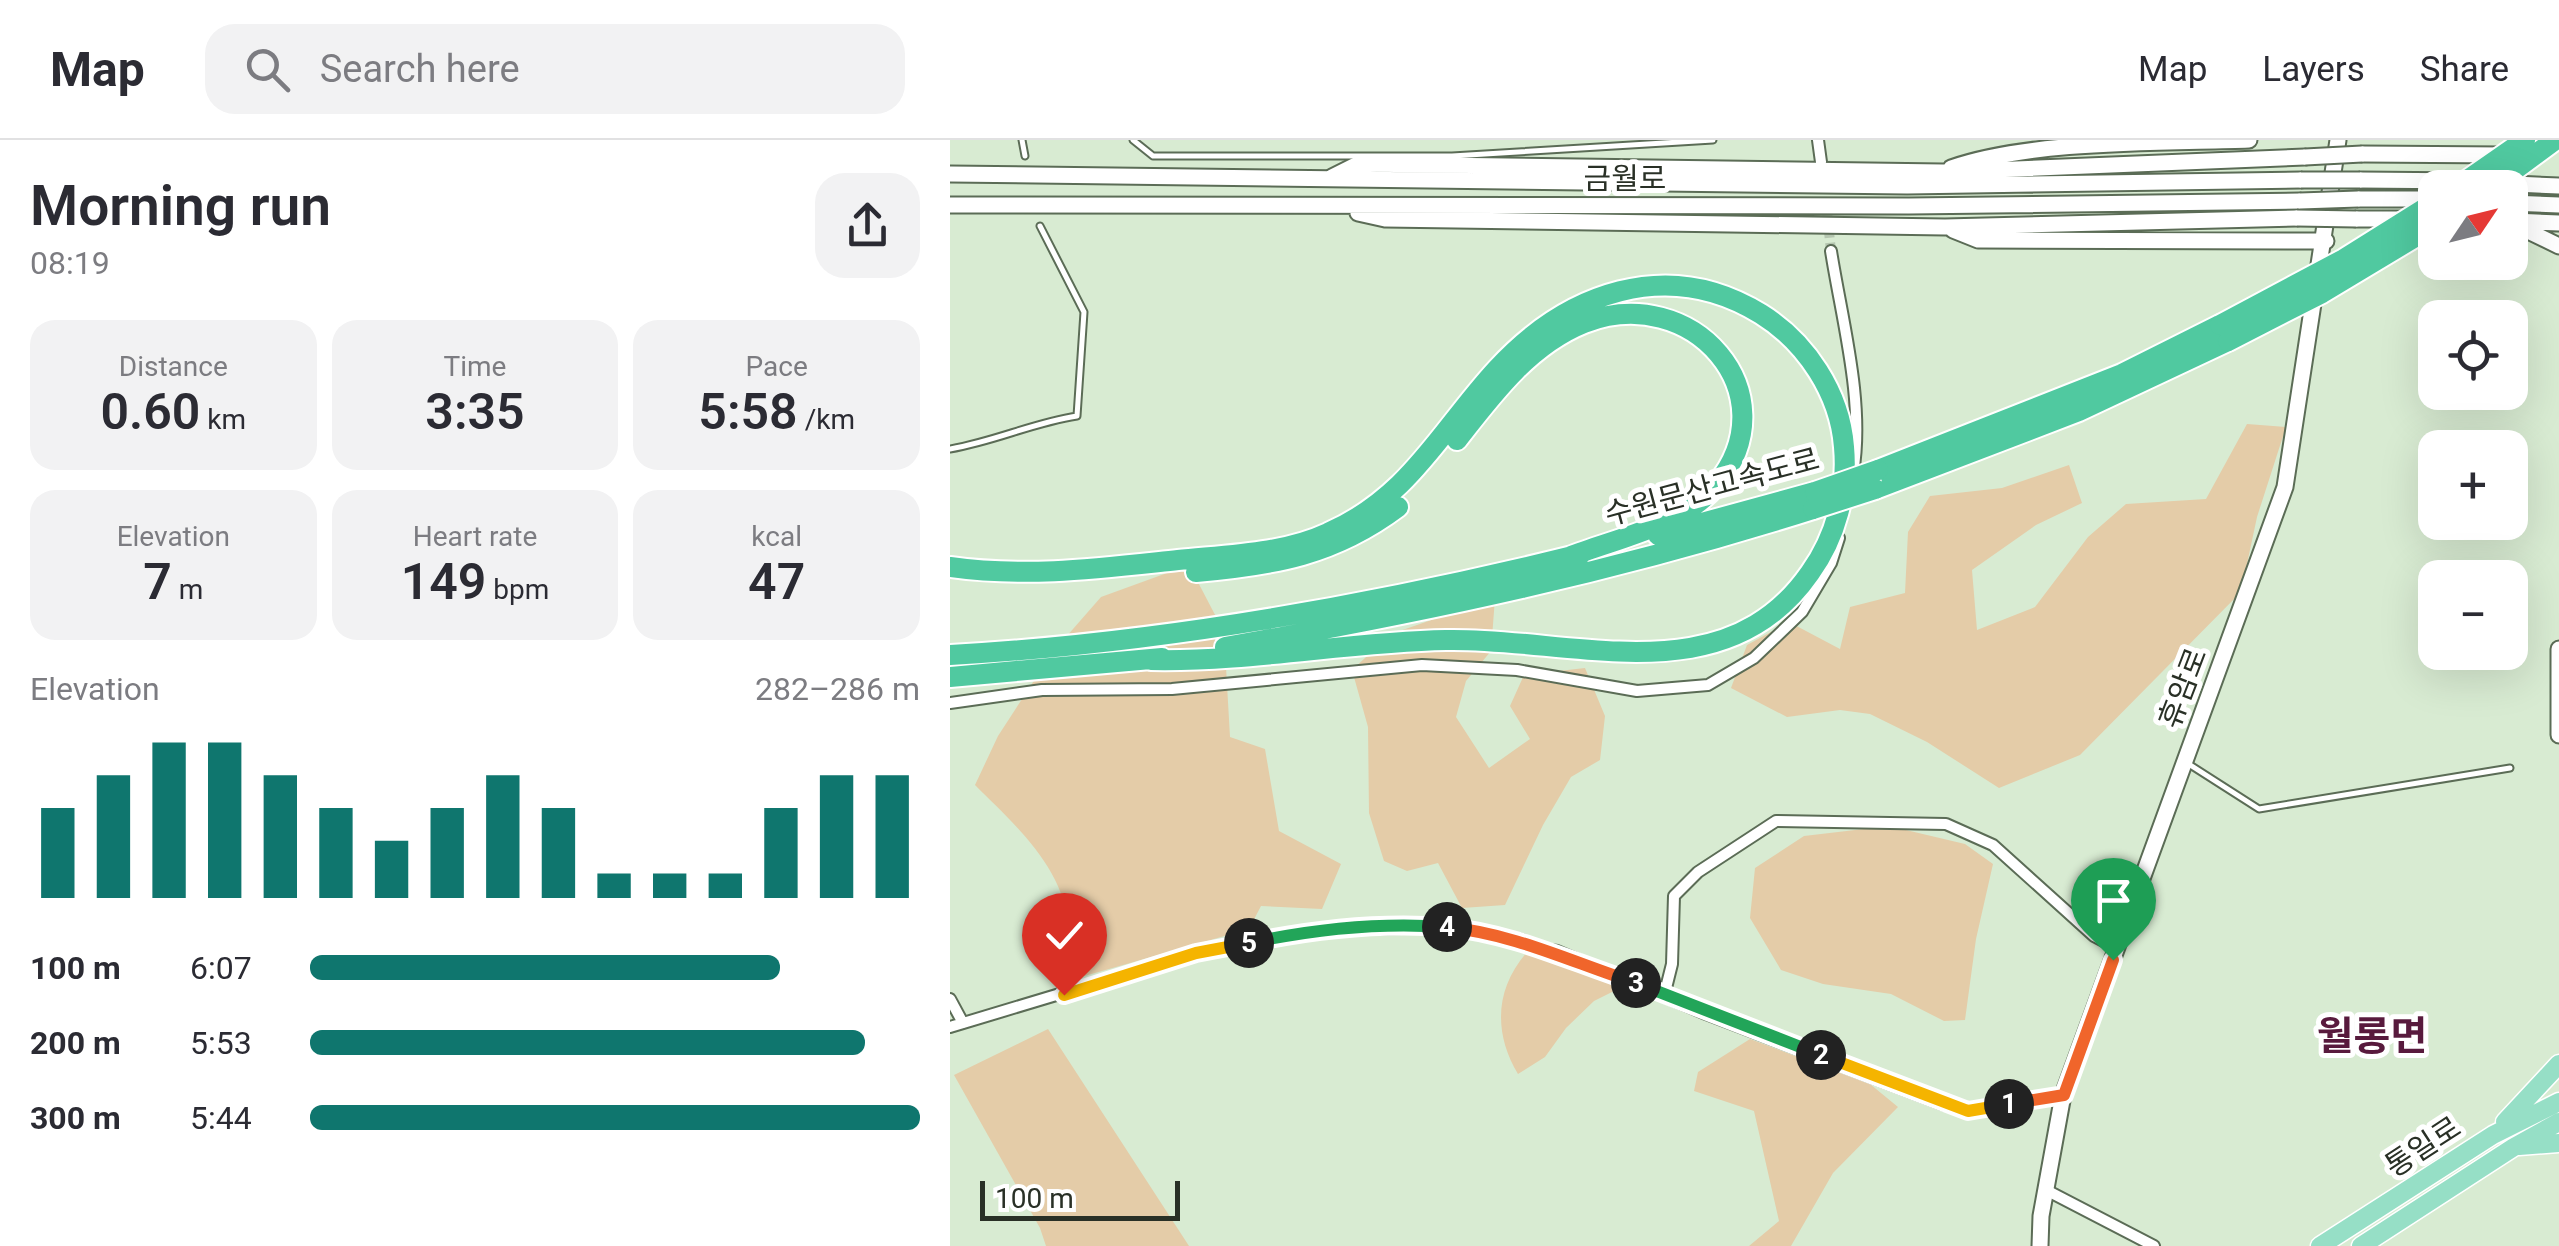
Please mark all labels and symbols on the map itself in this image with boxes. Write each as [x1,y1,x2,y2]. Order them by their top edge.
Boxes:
street label: 금월로 [1584,161,1666,196]
north arrow [2418,170,2528,280]
street label: 수원문산고속도로 [1601,441,1823,532]
street label: 휴암로 [2151,643,2214,733]
pin [2071,858,2156,961]
pin [1022,893,1107,996]
pin: 4 [1422,902,1472,952]
pin: 5 [1224,918,1274,968]
pin: 3 [1611,958,1661,1008]
district label: 월롱면 [2317,1013,2427,1060]
pin: 2 [1796,1030,1846,1080]
pin: 1 [1984,1079,2034,1129]
street label: 통일로 [2378,1109,2467,1184]
scale bar [980,1176,1180,1220]

